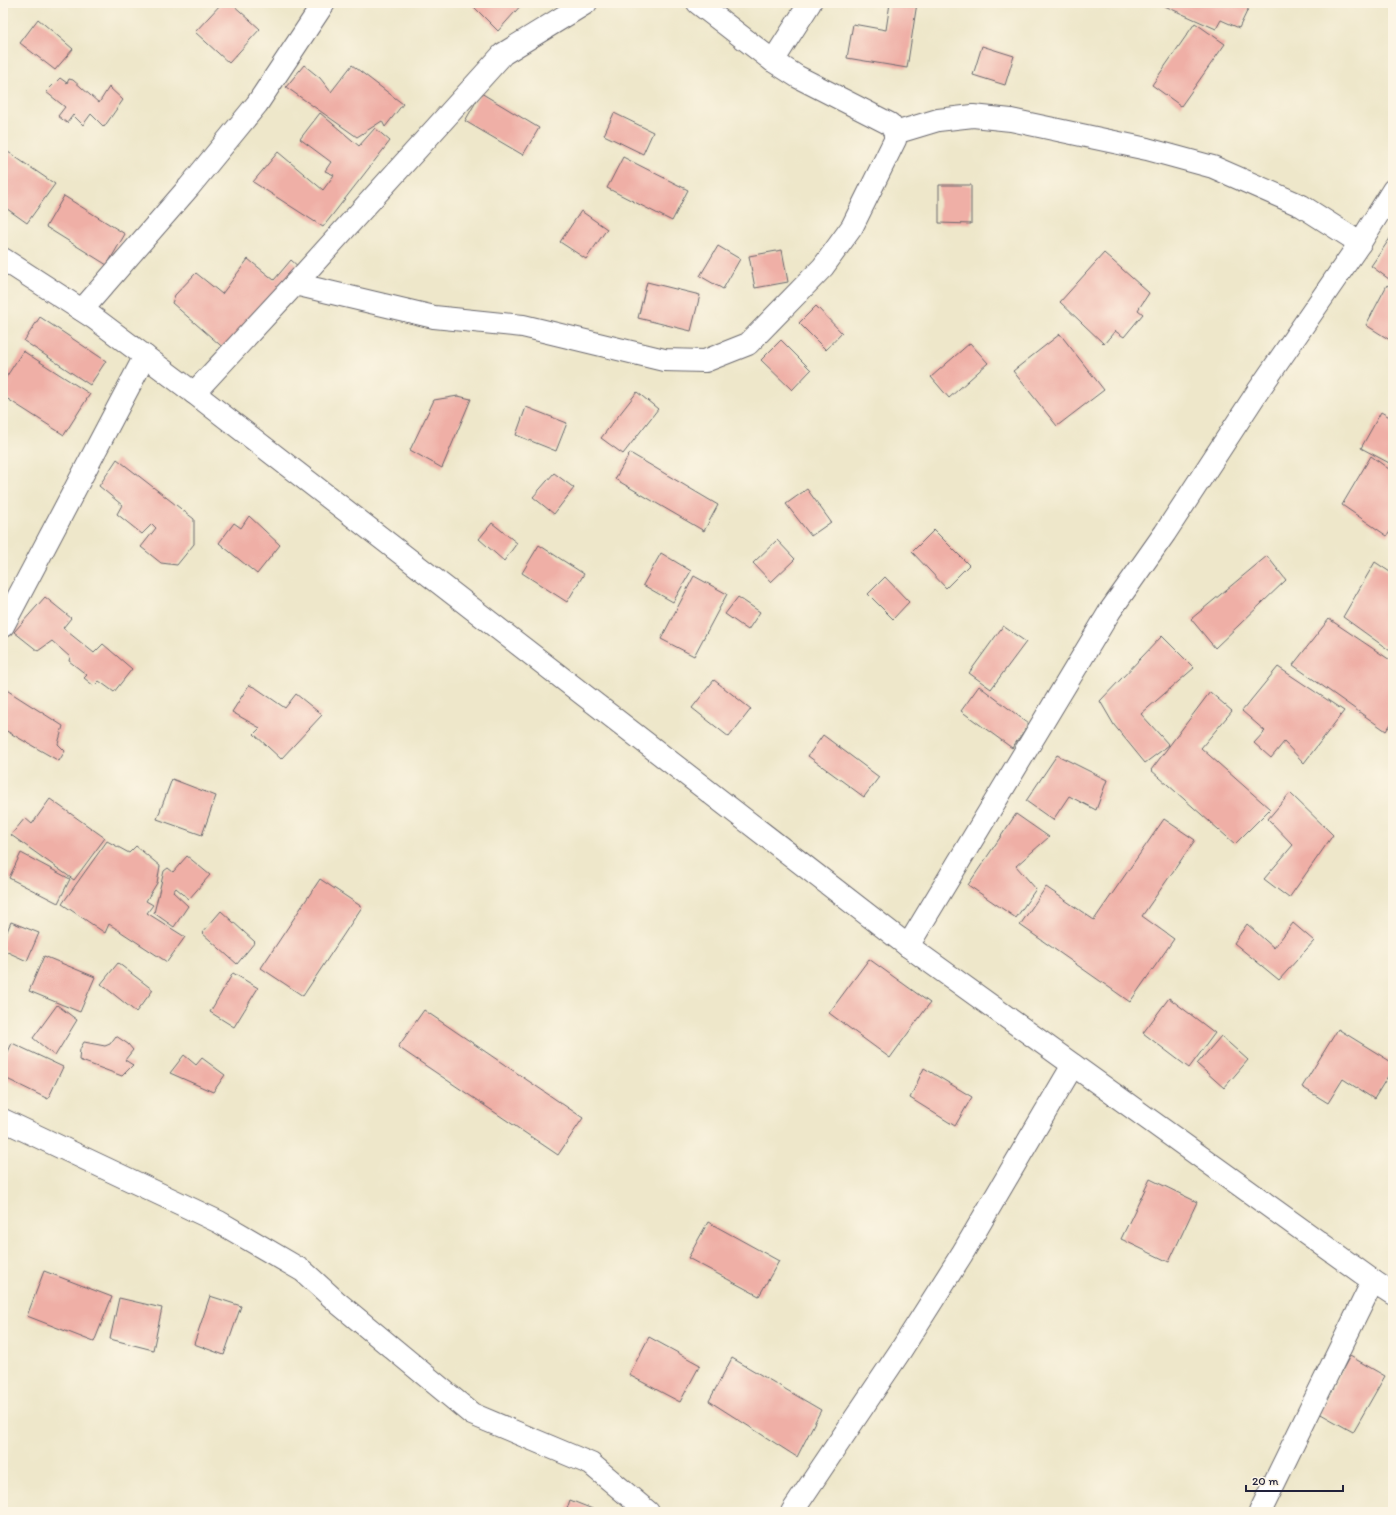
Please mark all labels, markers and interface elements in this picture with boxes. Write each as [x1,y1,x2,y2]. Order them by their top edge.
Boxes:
scale bar [1246,1467,1343,1493]
text: 20 m [1252,1474,1279,1488]

